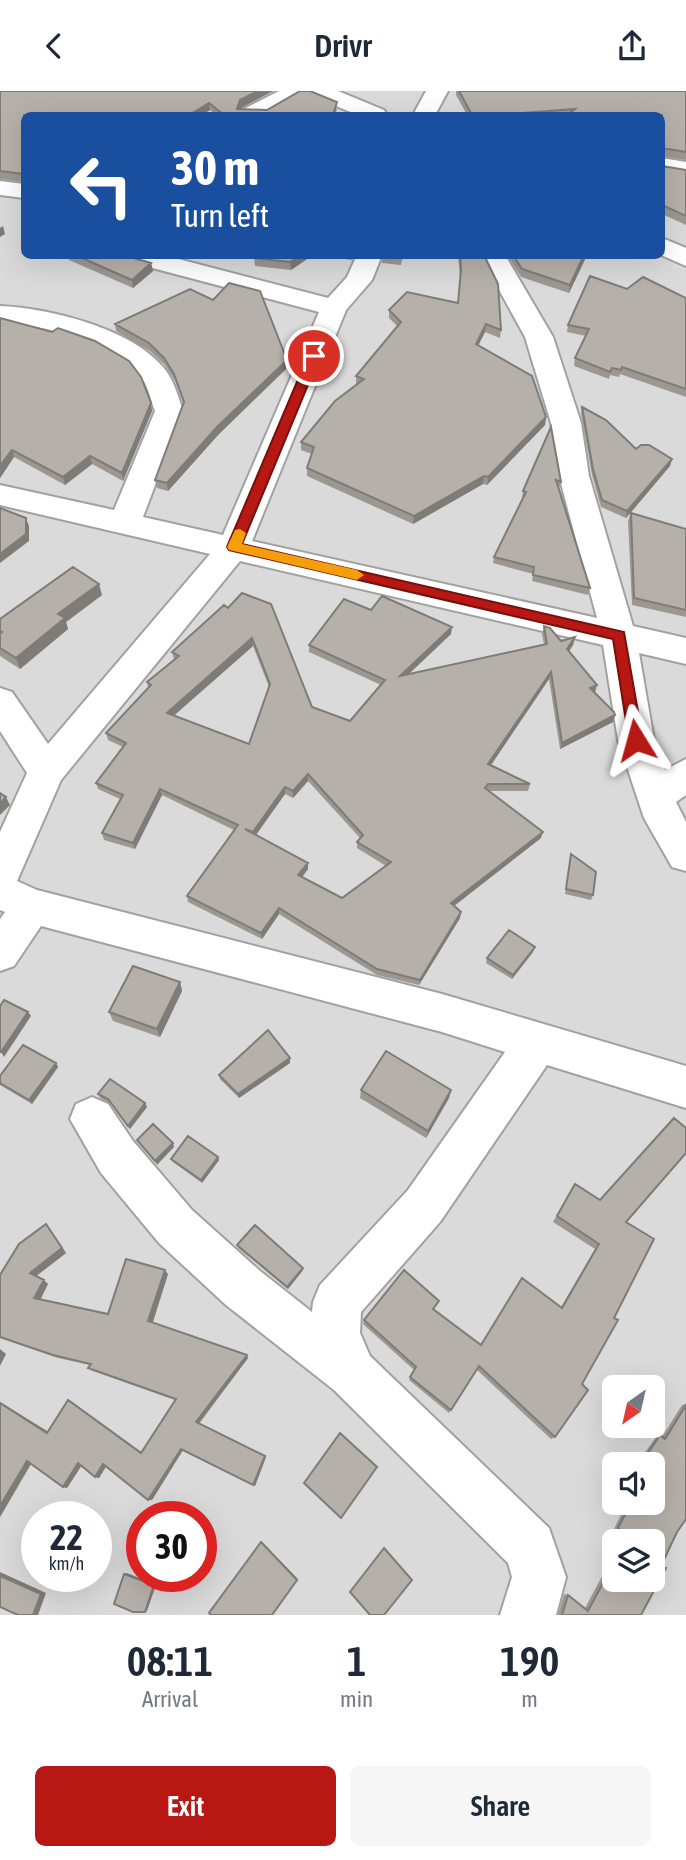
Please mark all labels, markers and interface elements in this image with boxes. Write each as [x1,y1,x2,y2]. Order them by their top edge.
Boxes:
icon: back [35,27,73,65]
text: Drivr [314,27,372,64]
icon: share [613,27,651,65]
text: 30 m [171,139,259,195]
icon: left [56,140,147,231]
text: Turn left [171,197,269,234]
pin [284,326,344,386]
icon: arrive [295,337,333,375]
position arrow [599,703,673,777]
north arrow [602,1375,665,1439]
map controls [602,1375,665,1592]
button: sound [602,1452,665,1515]
speed limit sign: 30 [126,1501,217,1592]
text: 22 [50,1517,83,1557]
button: layers [602,1529,665,1592]
text: km/h [49,1553,84,1574]
text: 08:11 [127,1637,213,1685]
text: 1 [347,1637,366,1685]
text: 190 [500,1637,559,1685]
text: Arrival [142,1686,198,1712]
text: min [340,1686,373,1712]
text: m [521,1686,538,1712]
button: Exit [35,1766,336,1846]
button: Share [350,1766,651,1846]

